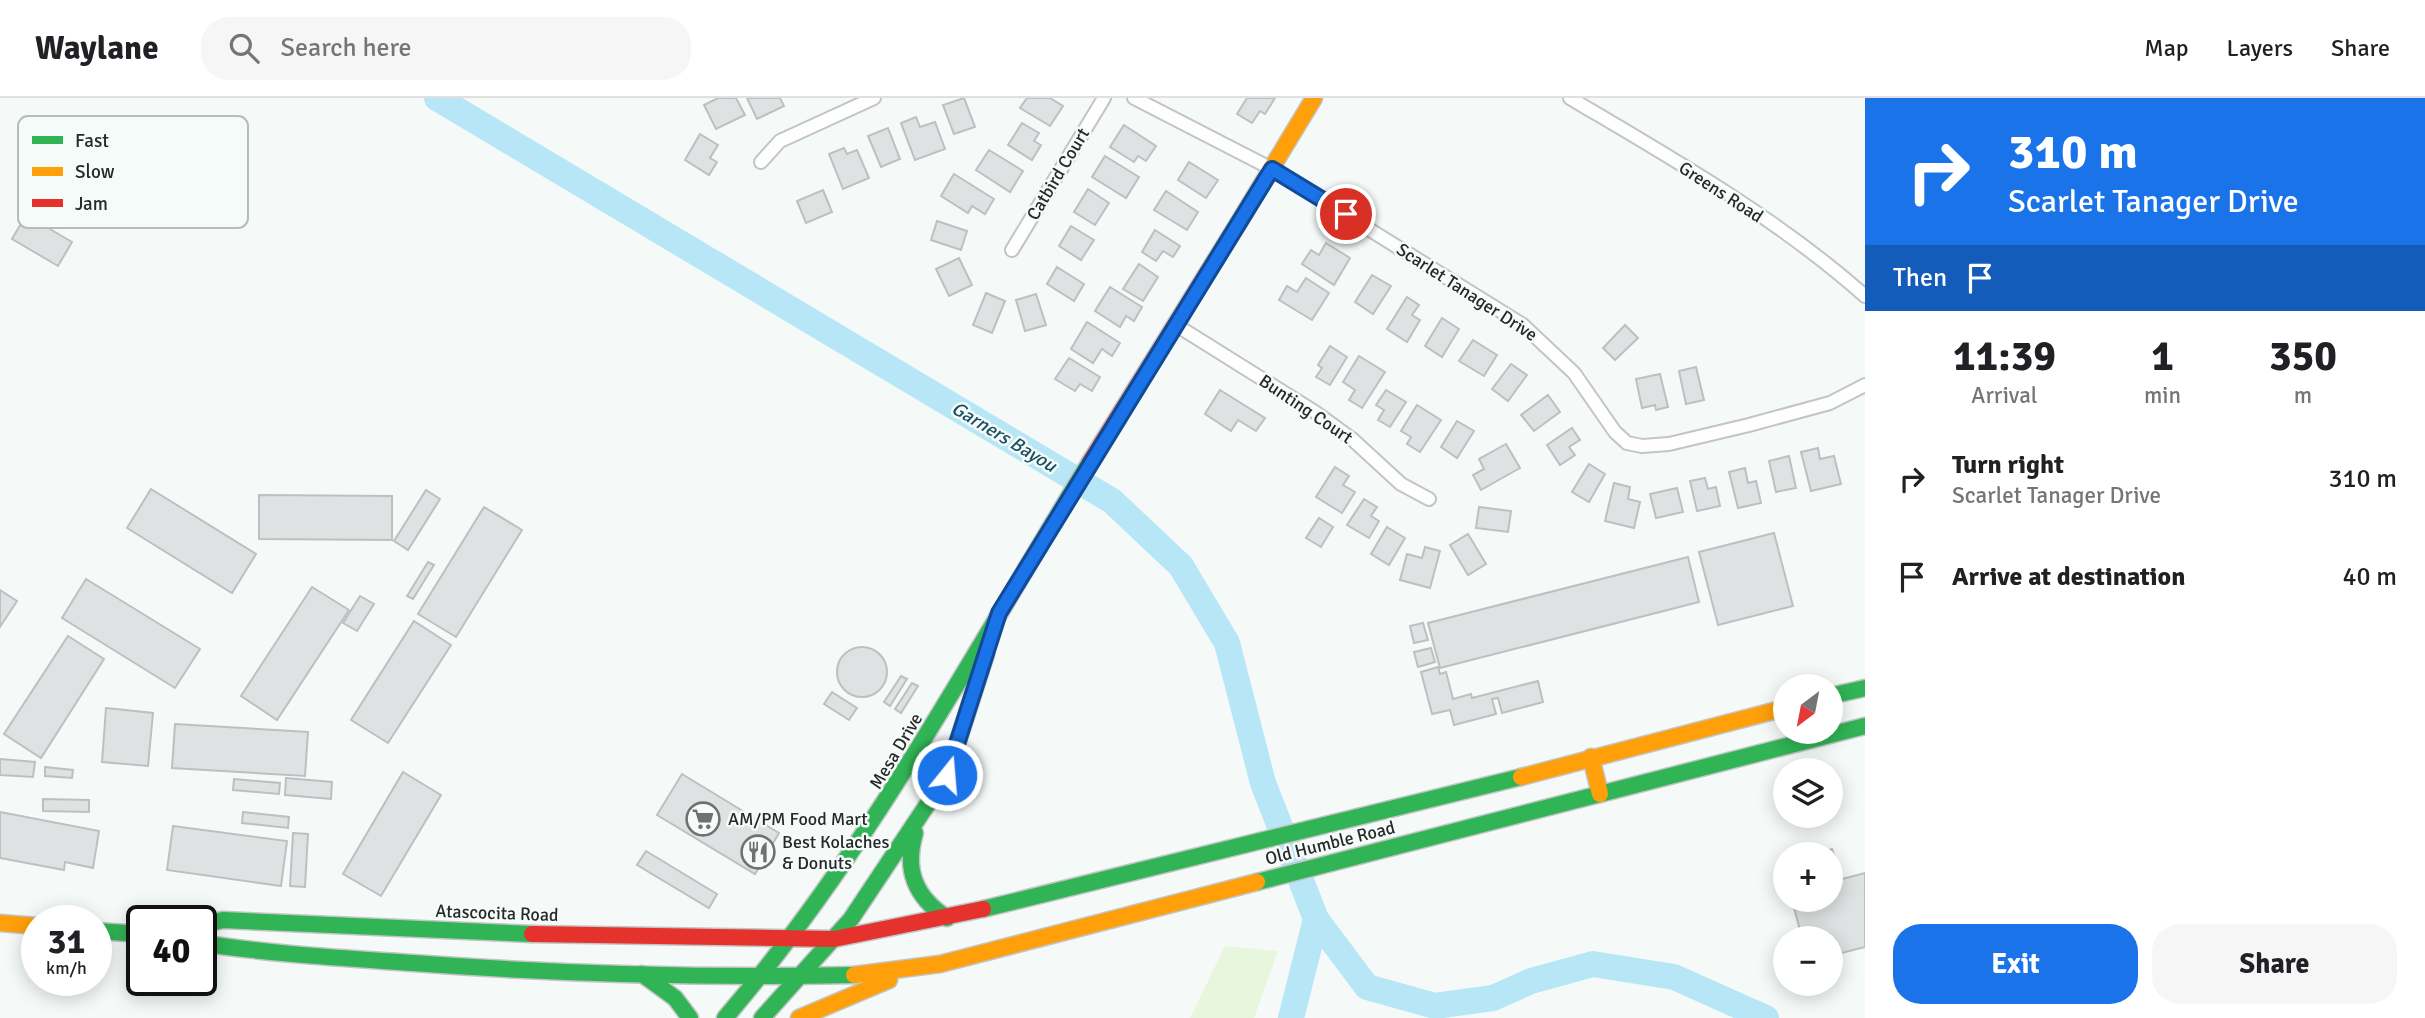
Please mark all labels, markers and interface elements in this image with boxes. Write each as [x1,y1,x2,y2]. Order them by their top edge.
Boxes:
search box [201,17,691,80]
text: Waylane [35,28,159,69]
icon: search [225,29,263,67]
text: Search here [281,32,412,64]
text: Map [2144,33,2189,63]
text: Layers [2227,33,2293,63]
text: Share [2331,33,2390,63]
legend [18,116,248,228]
text: 310 m [2008,122,2138,182]
street label: Catbird Court [1022,124,1094,224]
icon: right [1893,126,1984,217]
text: Fast [75,129,109,153]
street label: Greens Road [1675,157,1767,227]
text: Slow [75,160,115,184]
text: Scarlet Tanager Drive [2008,182,2299,221]
pin [1316,184,1376,244]
text: Jam [75,192,108,216]
icon: arrive [1327,195,1365,233]
street label: Scarlet Tanager Drive [1392,238,1542,346]
icon: arrive [1961,259,1999,297]
text: Then [1893,262,1947,294]
text: 11:39 [1953,331,2056,382]
text: 1 [2151,331,2174,382]
text: 350 [2269,331,2337,382]
street label: Bunting Court [1255,370,1357,448]
text: Arrival [1971,381,2038,410]
text: min [2144,381,2181,410]
text: m [2294,381,2312,410]
water label: Garners Bayou [947,396,1062,479]
text: Turn right [1952,449,2064,481]
icon: right [1893,460,1931,498]
text: 310 m [2328,463,2397,495]
text: Scarlet Tanager Drive [1952,481,2161,510]
icon: arrive [1893,558,1931,596]
text: Arrive at destination [1952,561,2185,593]
text: 40 m [2342,561,2397,593]
north arrow [1773,674,1843,744]
map controls [1773,674,1843,996]
street label: Mesa Drive [865,709,927,793]
position arrow [910,738,984,812]
button: layers [1773,758,1843,828]
supermarket icon: AM/PM Food Mart [684,800,722,838]
place label: AM/PM Food Mart [728,808,868,830]
street label: Old Humble Road [1263,816,1397,870]
place label: Best Kolaches & Donuts [782,831,889,874]
restaurant icon: Best Kolaches & Donuts [739,833,777,871]
button: + [1773,842,1843,912]
street label: Atascocita Road [435,900,559,926]
speed limit sign: 40 [126,905,217,996]
text: 31 [48,920,85,963]
button: Exit [1893,924,2138,1004]
button: Share [2152,924,2397,1004]
button: − [1773,926,1843,996]
text: km/h [46,957,87,979]

